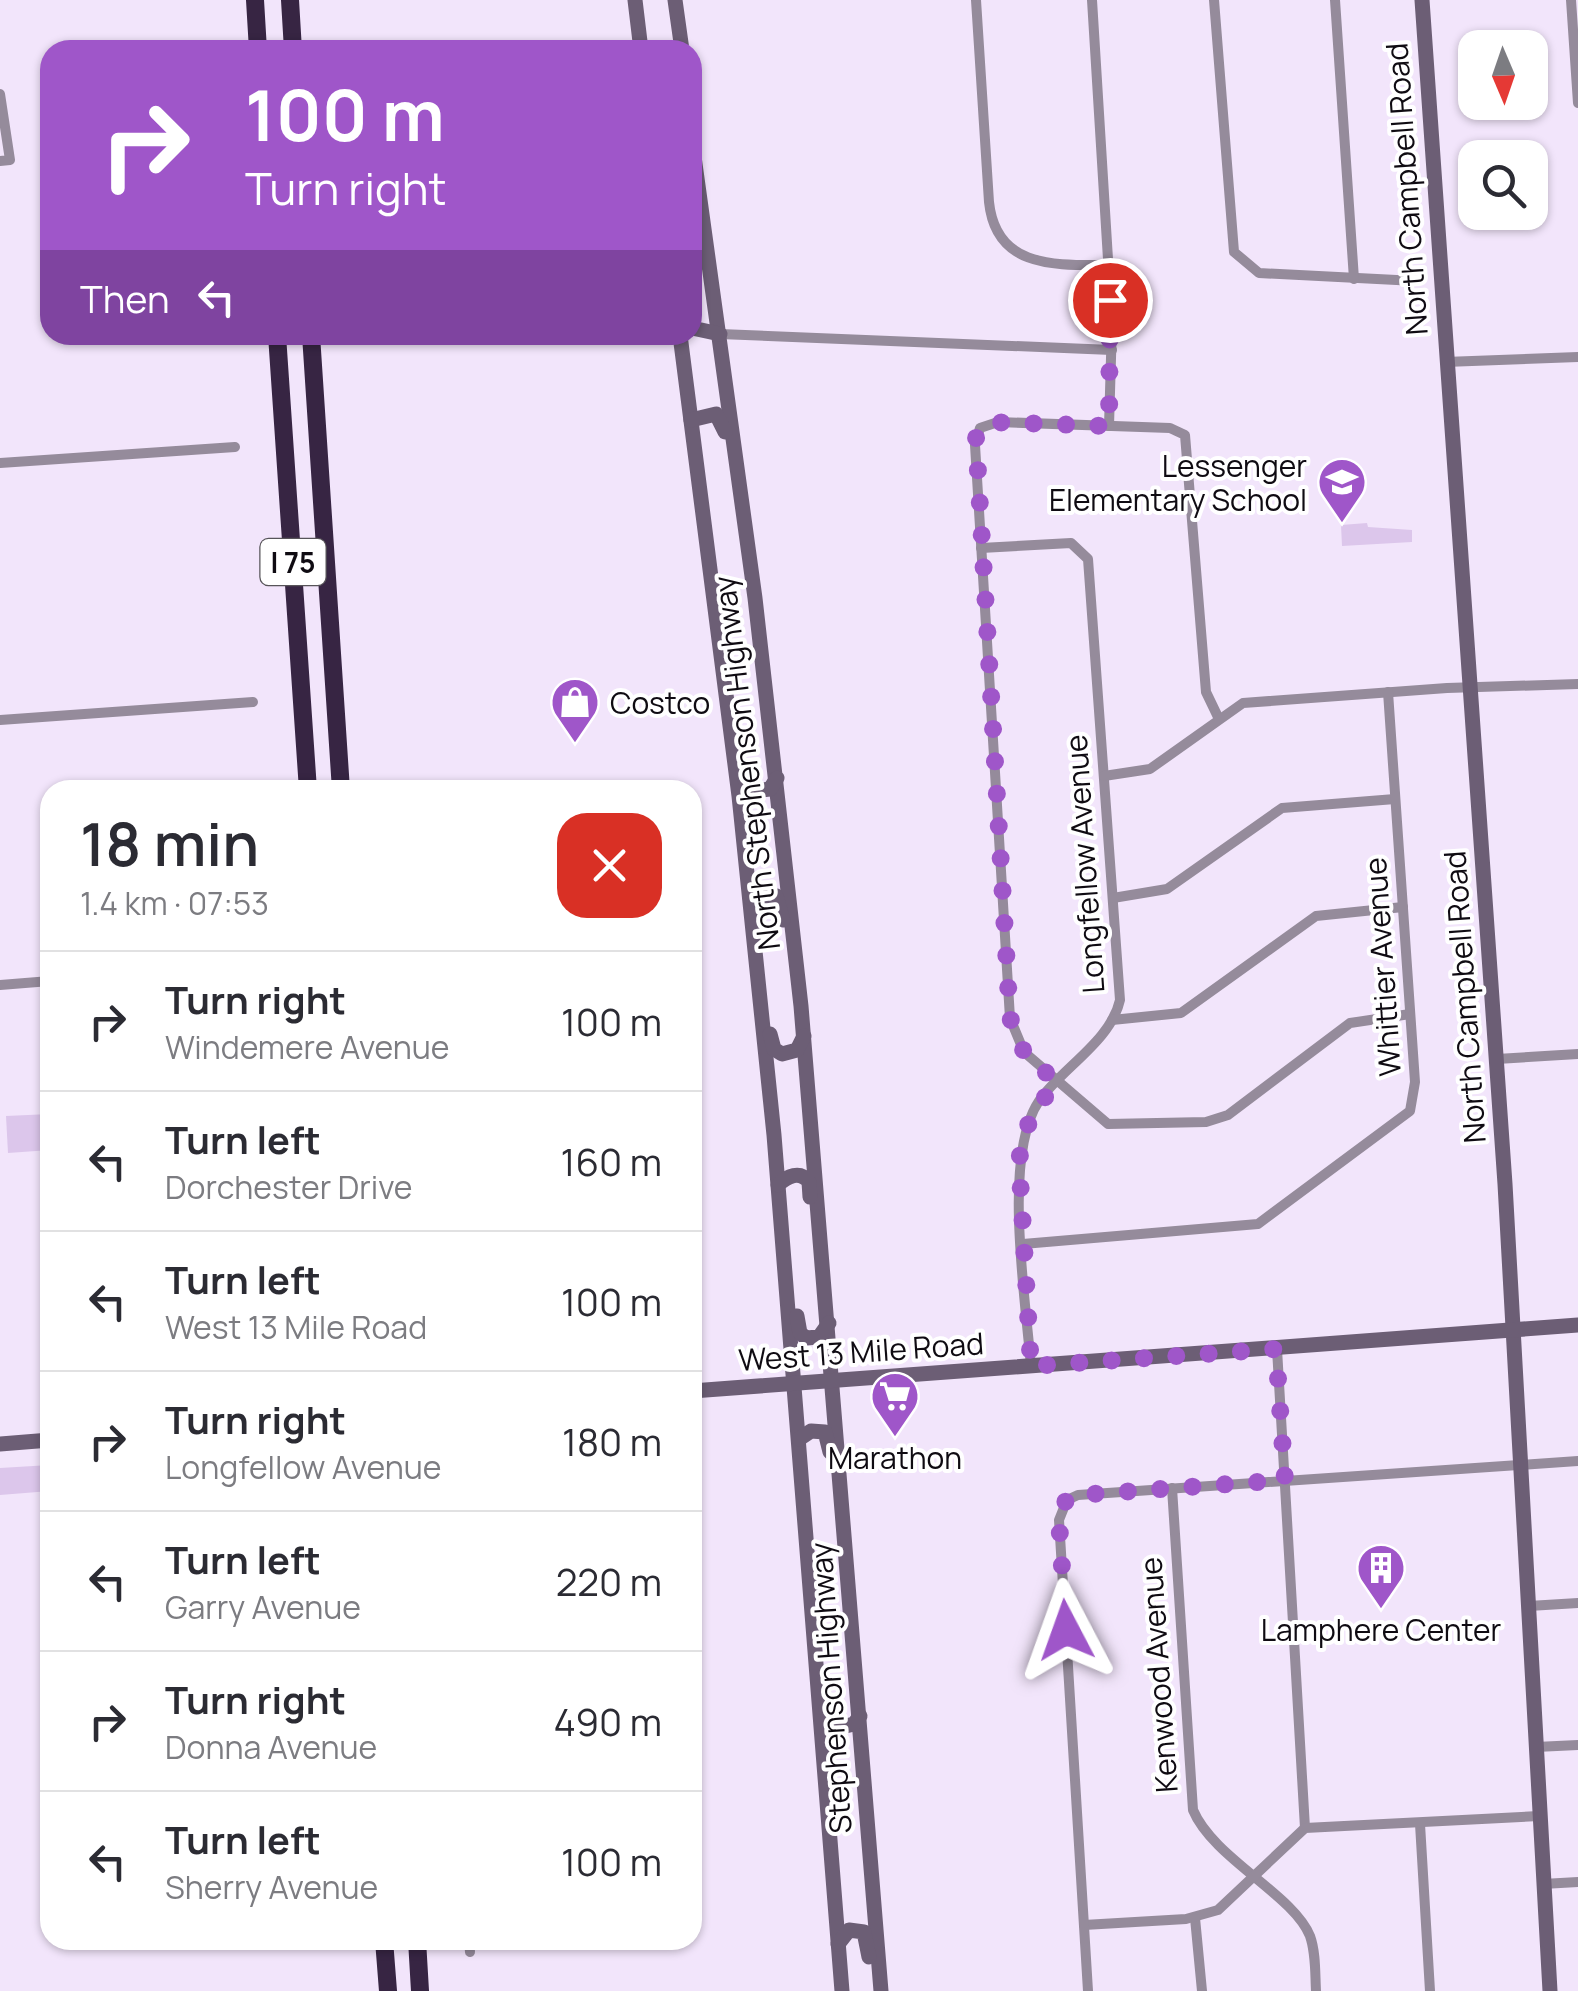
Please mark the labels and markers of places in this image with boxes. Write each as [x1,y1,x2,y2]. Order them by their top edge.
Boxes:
pin [1068,258,1153,343]
place label: Lessenger Elementary School [1049,445,1307,520]
school or university icon: Lessenger Elementary School [1316,456,1368,524]
shop icon: Costco [549,676,601,744]
place label: Costco [610,682,710,723]
supermarket icon: Marathon [869,1370,921,1438]
place label: Marathon [828,1437,962,1478]
building icon: Lamphere Center [1355,1542,1407,1610]
place label: Lamphere Center [1261,1609,1502,1650]

